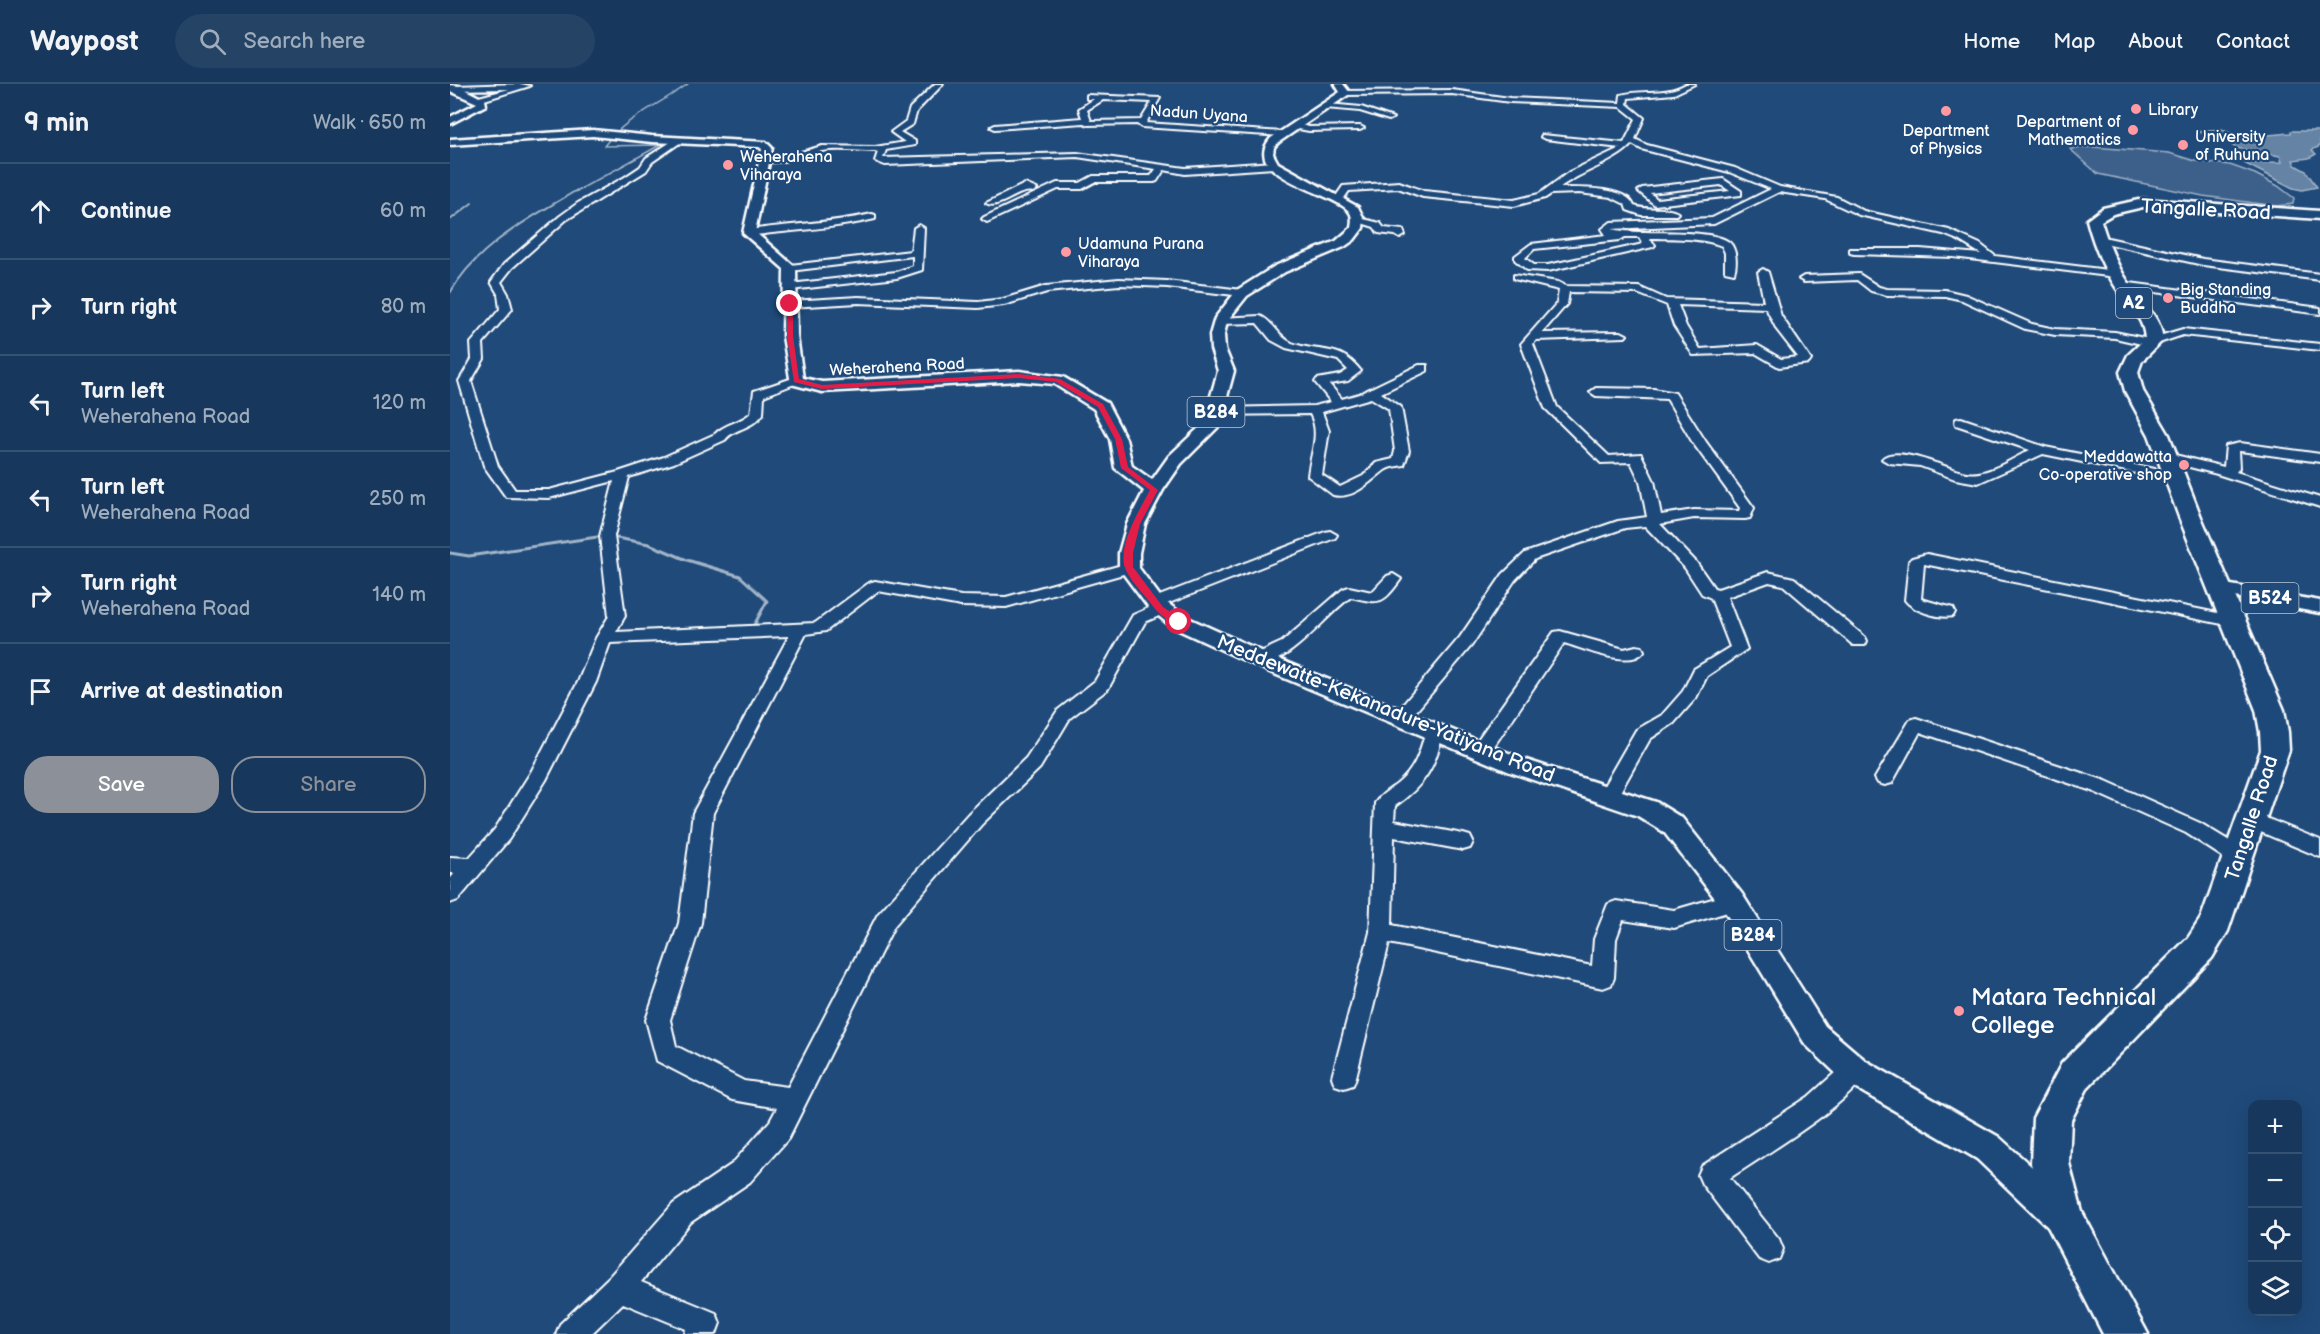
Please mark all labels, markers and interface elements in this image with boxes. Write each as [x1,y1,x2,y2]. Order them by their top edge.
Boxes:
search box [175,14,595,68]
text: Waypost [30,25,139,58]
icon: search [196,25,229,58]
text: Search here [244,28,365,55]
text: Home [1963,29,2020,54]
text: Map [2053,29,2095,54]
text: About [2128,29,2183,54]
text: Contact [2216,29,2290,54]
place label: Library [2148,101,2199,120]
street label: Nadun Uyana [1149,102,1249,127]
marker: Library [2129,102,2143,116]
marker: Department of Physics [1939,104,1953,118]
text: 9 min [24,108,89,139]
text: Walk · 650 m [313,111,426,135]
place label: Department of Mathematics [2016,113,2121,150]
place label: Department of Physics [1903,122,1989,159]
marker: Department of Mathematics [2126,123,2140,137]
place label: University of Ruhuna [2195,128,2269,165]
marker: University of Ruhuna [2176,138,2190,152]
place label: Weherahena Viharaya [740,148,832,185]
marker: Weherahena Viharaya [721,158,735,172]
icon: ahead [24,195,57,228]
street label: Tangalle Road [2140,195,2271,225]
text: Continue [81,198,171,225]
text: 60 m [380,199,426,223]
place label: Udamuna Purana Viharaya [1078,235,1204,272]
marker: Udamuna Purana Viharaya [1059,245,1073,259]
place label: Big Standing Buddha [2180,281,2271,318]
road number: A2 [2116,288,2152,318]
route end [776,290,802,316]
icon: right [24,291,57,324]
marker: Big Standing Buddha [2161,291,2175,305]
text: Turn right [81,294,177,321]
text: 80 m [381,295,426,319]
street label: Weherahena Road [829,354,965,381]
text: Turn left [81,378,165,405]
icon: left [24,387,57,420]
text: 120 m [373,391,426,415]
road number: B284 [1188,397,1245,427]
text: Weherahena Road [81,405,250,429]
place label: Meddawatta Co-operative shop [2039,448,2172,485]
marker: Meddawatta Co-operative shop [2177,458,2191,472]
text: Turn left [81,474,165,501]
icon: left [24,483,57,516]
text: 250 m [369,487,426,511]
text: Weherahena Road [81,501,250,525]
text: Turn right [81,570,177,597]
icon: right [24,579,57,612]
text: 140 m [372,583,426,607]
road number: B524 [2242,583,2298,613]
text: Weherahena Road [81,597,250,621]
route start [1165,608,1191,634]
street label: Meddewatte-Kekanadure-Yatiyana Road [1213,630,1558,788]
icon: arrive [24,675,57,708]
text: Arrive at destination [81,678,283,705]
street label: Tangalle Road [2220,753,2283,884]
button: Save [24,756,219,813]
button: Share [231,756,426,813]
road number: B284 [1724,920,1782,950]
place label: Matara Technical College [1971,983,2156,1040]
marker: Matara Technical College [1952,1004,1966,1018]
map controls [2248,1100,2302,1316]
button: + [2248,1100,2302,1154]
button: − [2248,1154,2302,1208]
button: locate [2248,1208,2302,1262]
button: layers [2248,1262,2302,1316]

